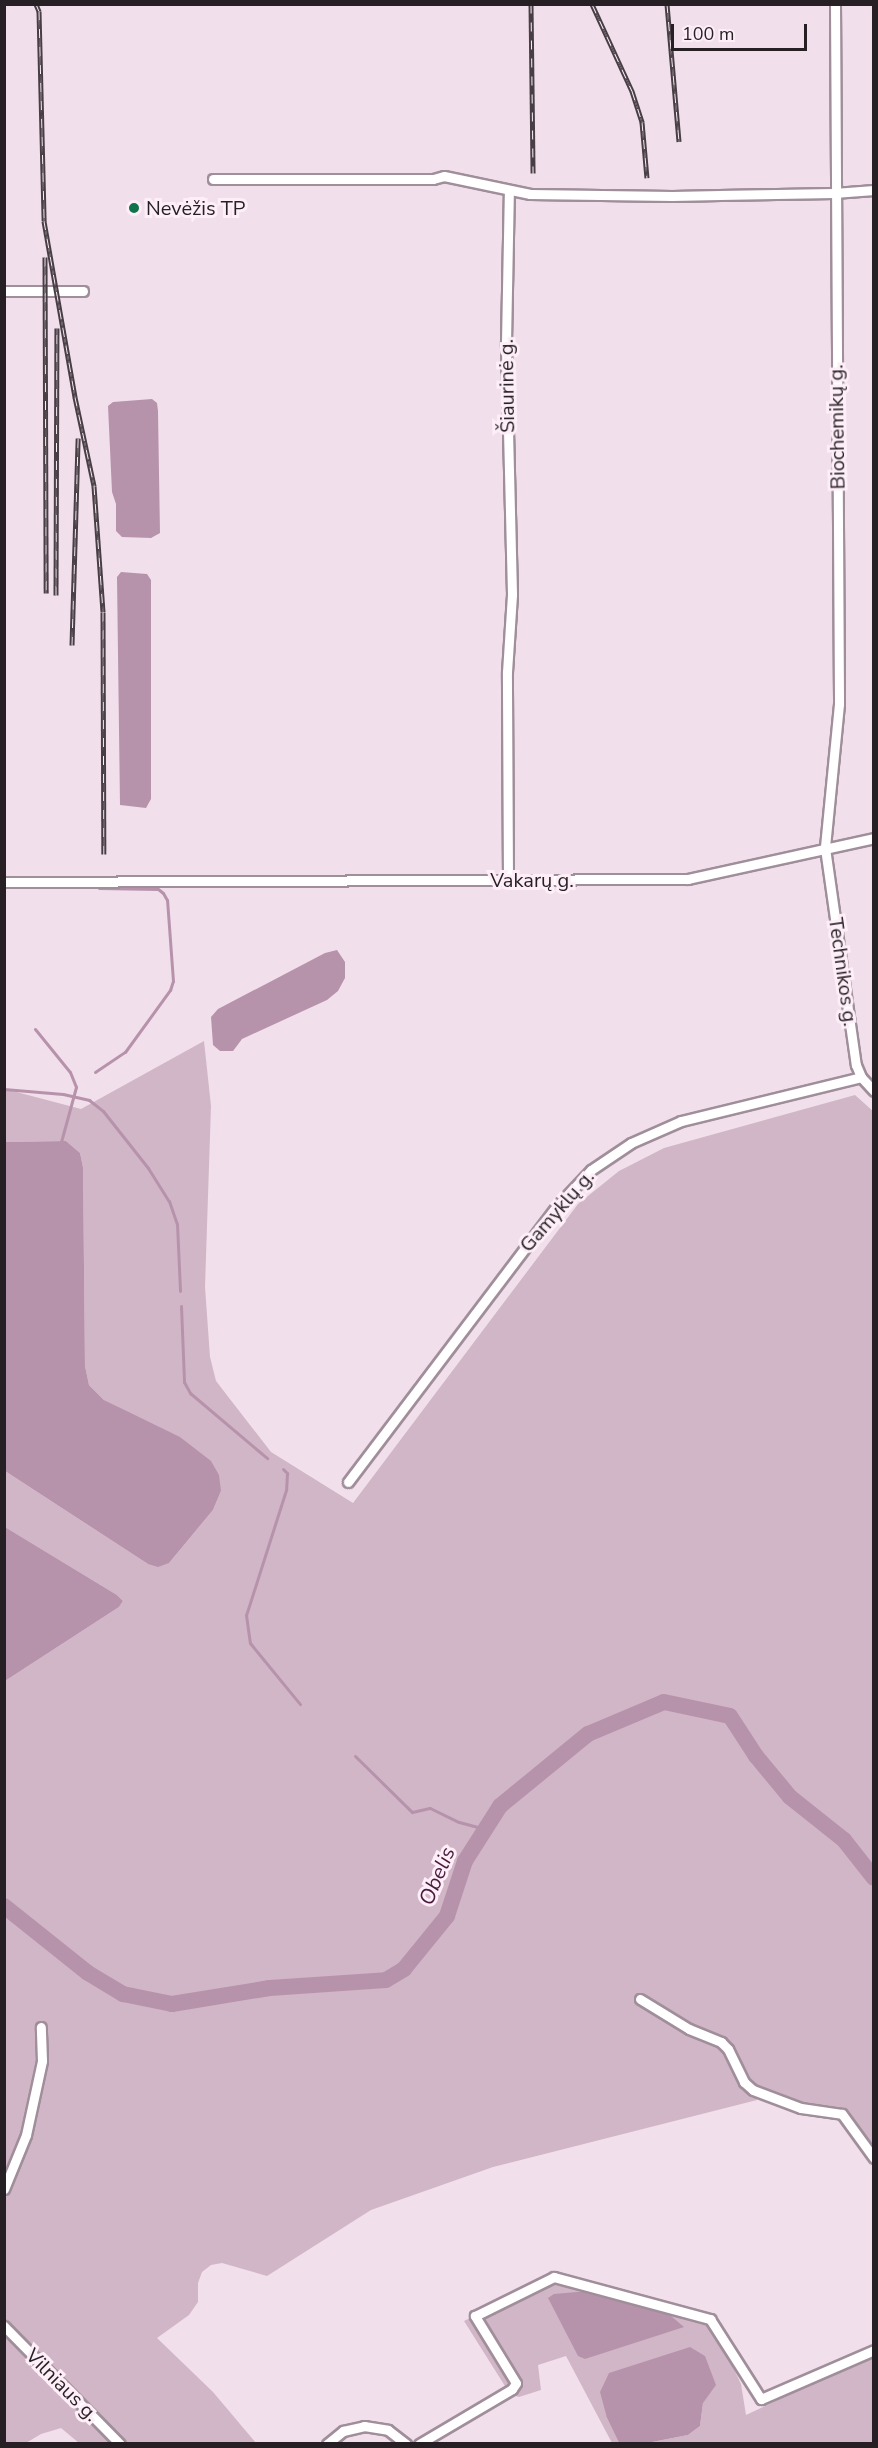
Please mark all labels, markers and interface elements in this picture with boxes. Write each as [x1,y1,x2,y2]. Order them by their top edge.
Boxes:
scale bar [674,12,810,50]
text: 100 m [682,22,734,46]
place label: Nevėžis TP [146,196,245,220]
marker: Nevėžis TP [127,201,141,215]
street label: Šiaurinė g. [494,339,520,433]
street label: Biochemikų g. [824,364,850,490]
street label: Vakarų g. [490,868,574,892]
street label: Technikos g. [823,916,863,1028]
street label: Gamyklų g. [515,1165,599,1257]
water label: Obelis [414,1843,460,1909]
street label: Vilniaus g. [21,2344,103,2426]

